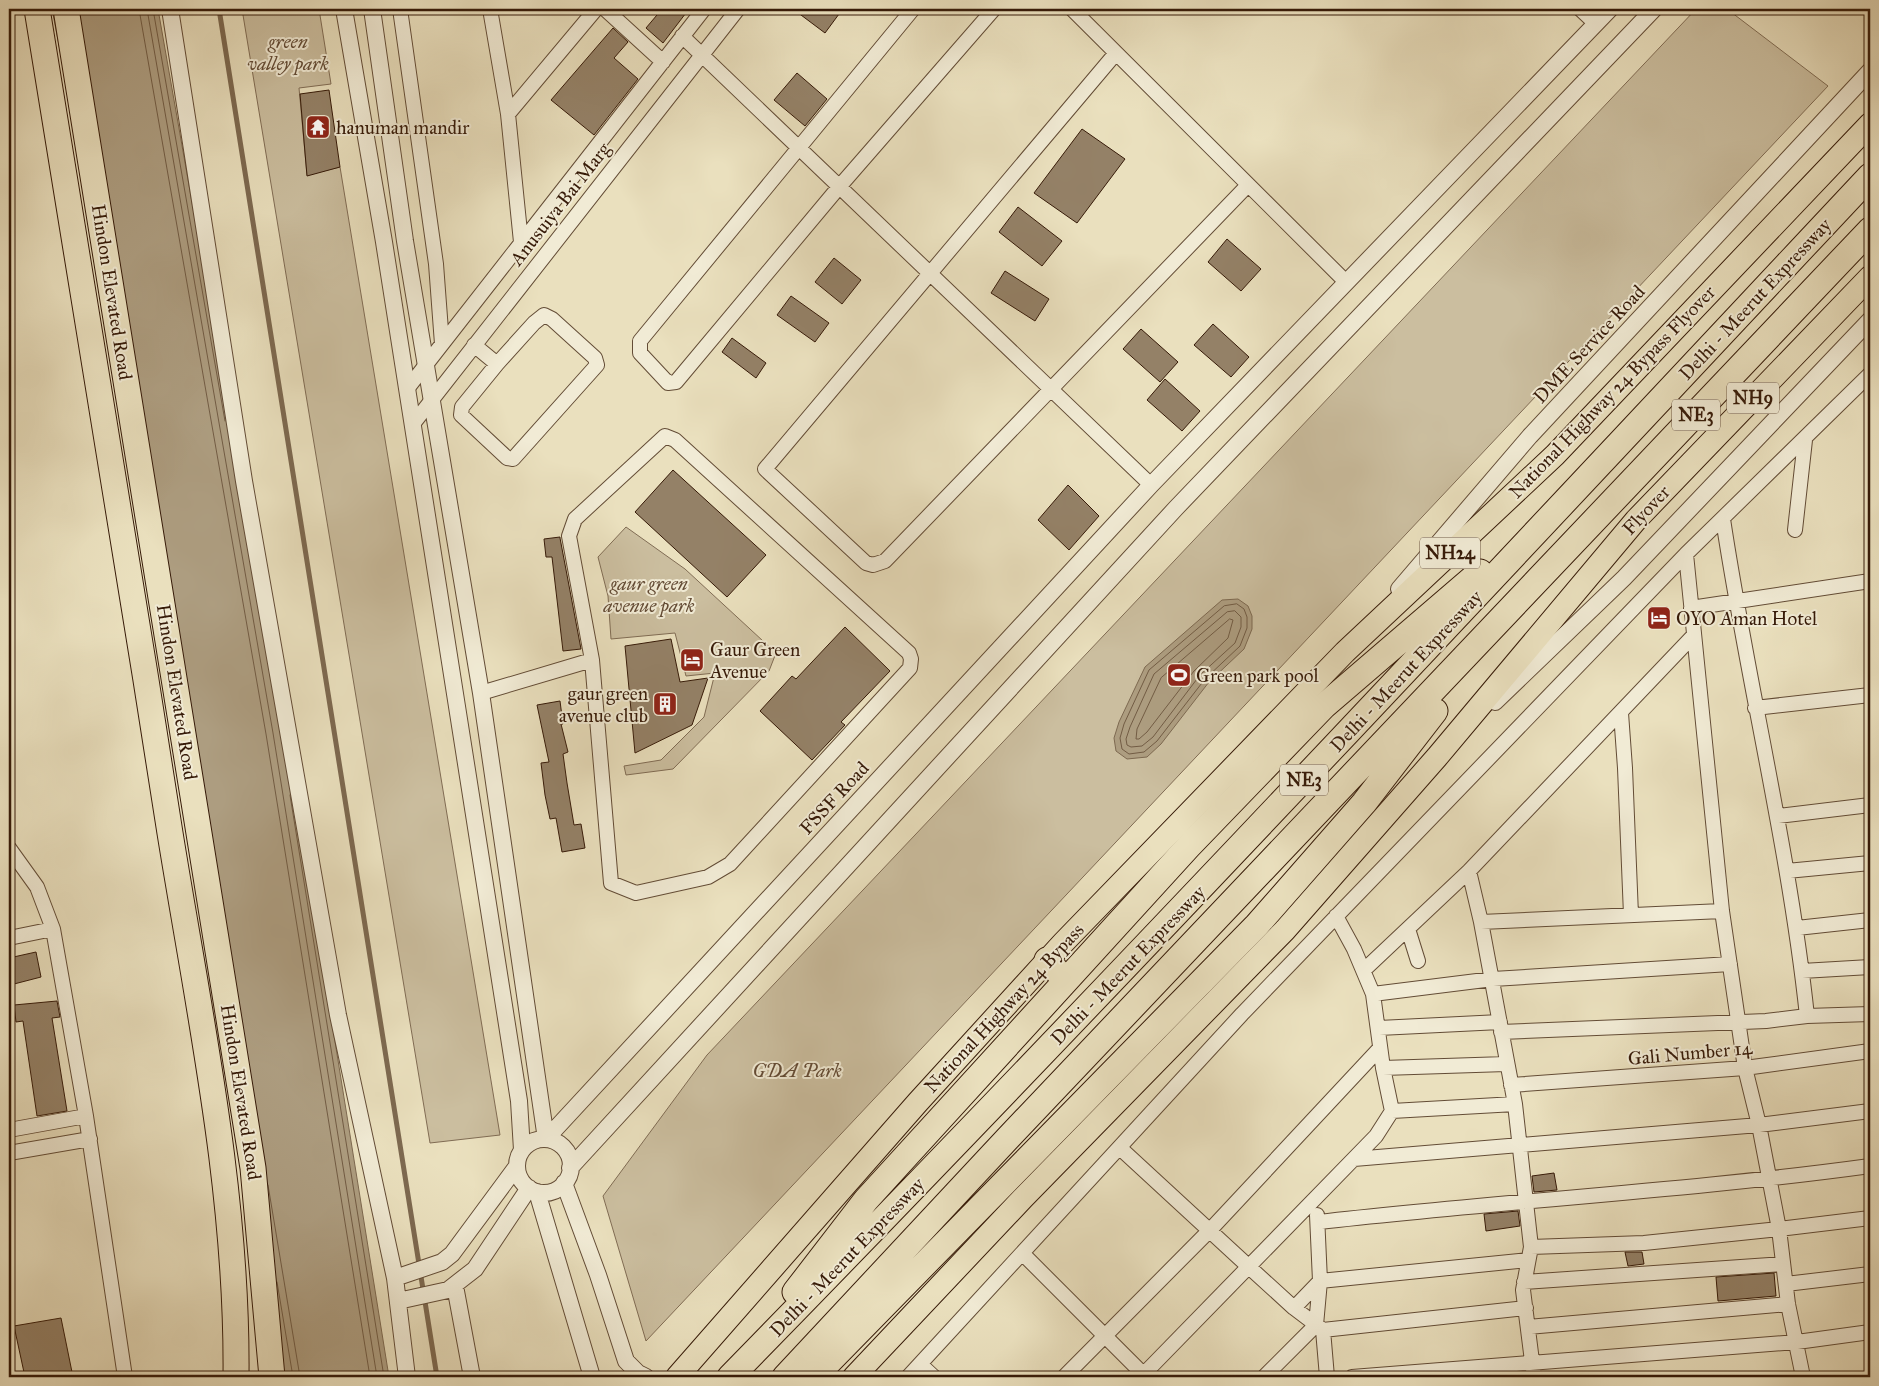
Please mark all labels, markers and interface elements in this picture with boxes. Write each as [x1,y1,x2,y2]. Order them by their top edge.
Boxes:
park label: green valley park [247,30,329,76]
temple icon: hanuman mandir [305,114,331,140]
place label: hanuman mandir [336,116,470,139]
street label: Anusuiya Bai Marg [504,138,616,271]
street label: Hindon Elevated Road [87,202,137,382]
street label: Delhi - Meerut Expressway [1674,213,1837,385]
street label: National Highway 24 Bypass Flyover [1504,280,1721,504]
street label: DME Service Road [1528,280,1650,408]
road number: NH9 [1727,382,1779,413]
road number: NE3 [1672,400,1720,430]
street label: Flyover [1617,480,1675,540]
road number: NH24 [1420,538,1480,568]
park label: gaur green avenue park [603,572,695,618]
street label: Delhi - Meerut Expressway [1325,585,1488,757]
street label: Hindon Elevated Road [152,602,202,782]
hotel icon: OYO Aman Hotel [1646,605,1672,631]
place label: OYO Aman Hotel [1676,607,1818,630]
place label: Gaur Green Avenue [709,638,800,683]
hotel icon: Gaur Green Avenue [679,647,705,673]
sports icon: Green park pool [1166,662,1192,688]
place label: Green park pool [1196,664,1319,687]
place label: gaur green avenue club [559,682,648,727]
building icon: gaur green avenue club [652,691,678,717]
street label: FSSF Road [794,756,874,839]
road number: NE3 [1280,764,1328,796]
street label: Delhi - Meerut Expressway [1046,880,1211,1049]
street label: National Highway 24 Bypass [919,918,1089,1098]
street label: Hindon Elevated Road [216,1002,266,1182]
street label: Gali Number 14 [1627,1036,1753,1070]
park label: GDA Park [752,1059,842,1082]
street label: Delhi - Meerut Expressway [765,1172,930,1341]

